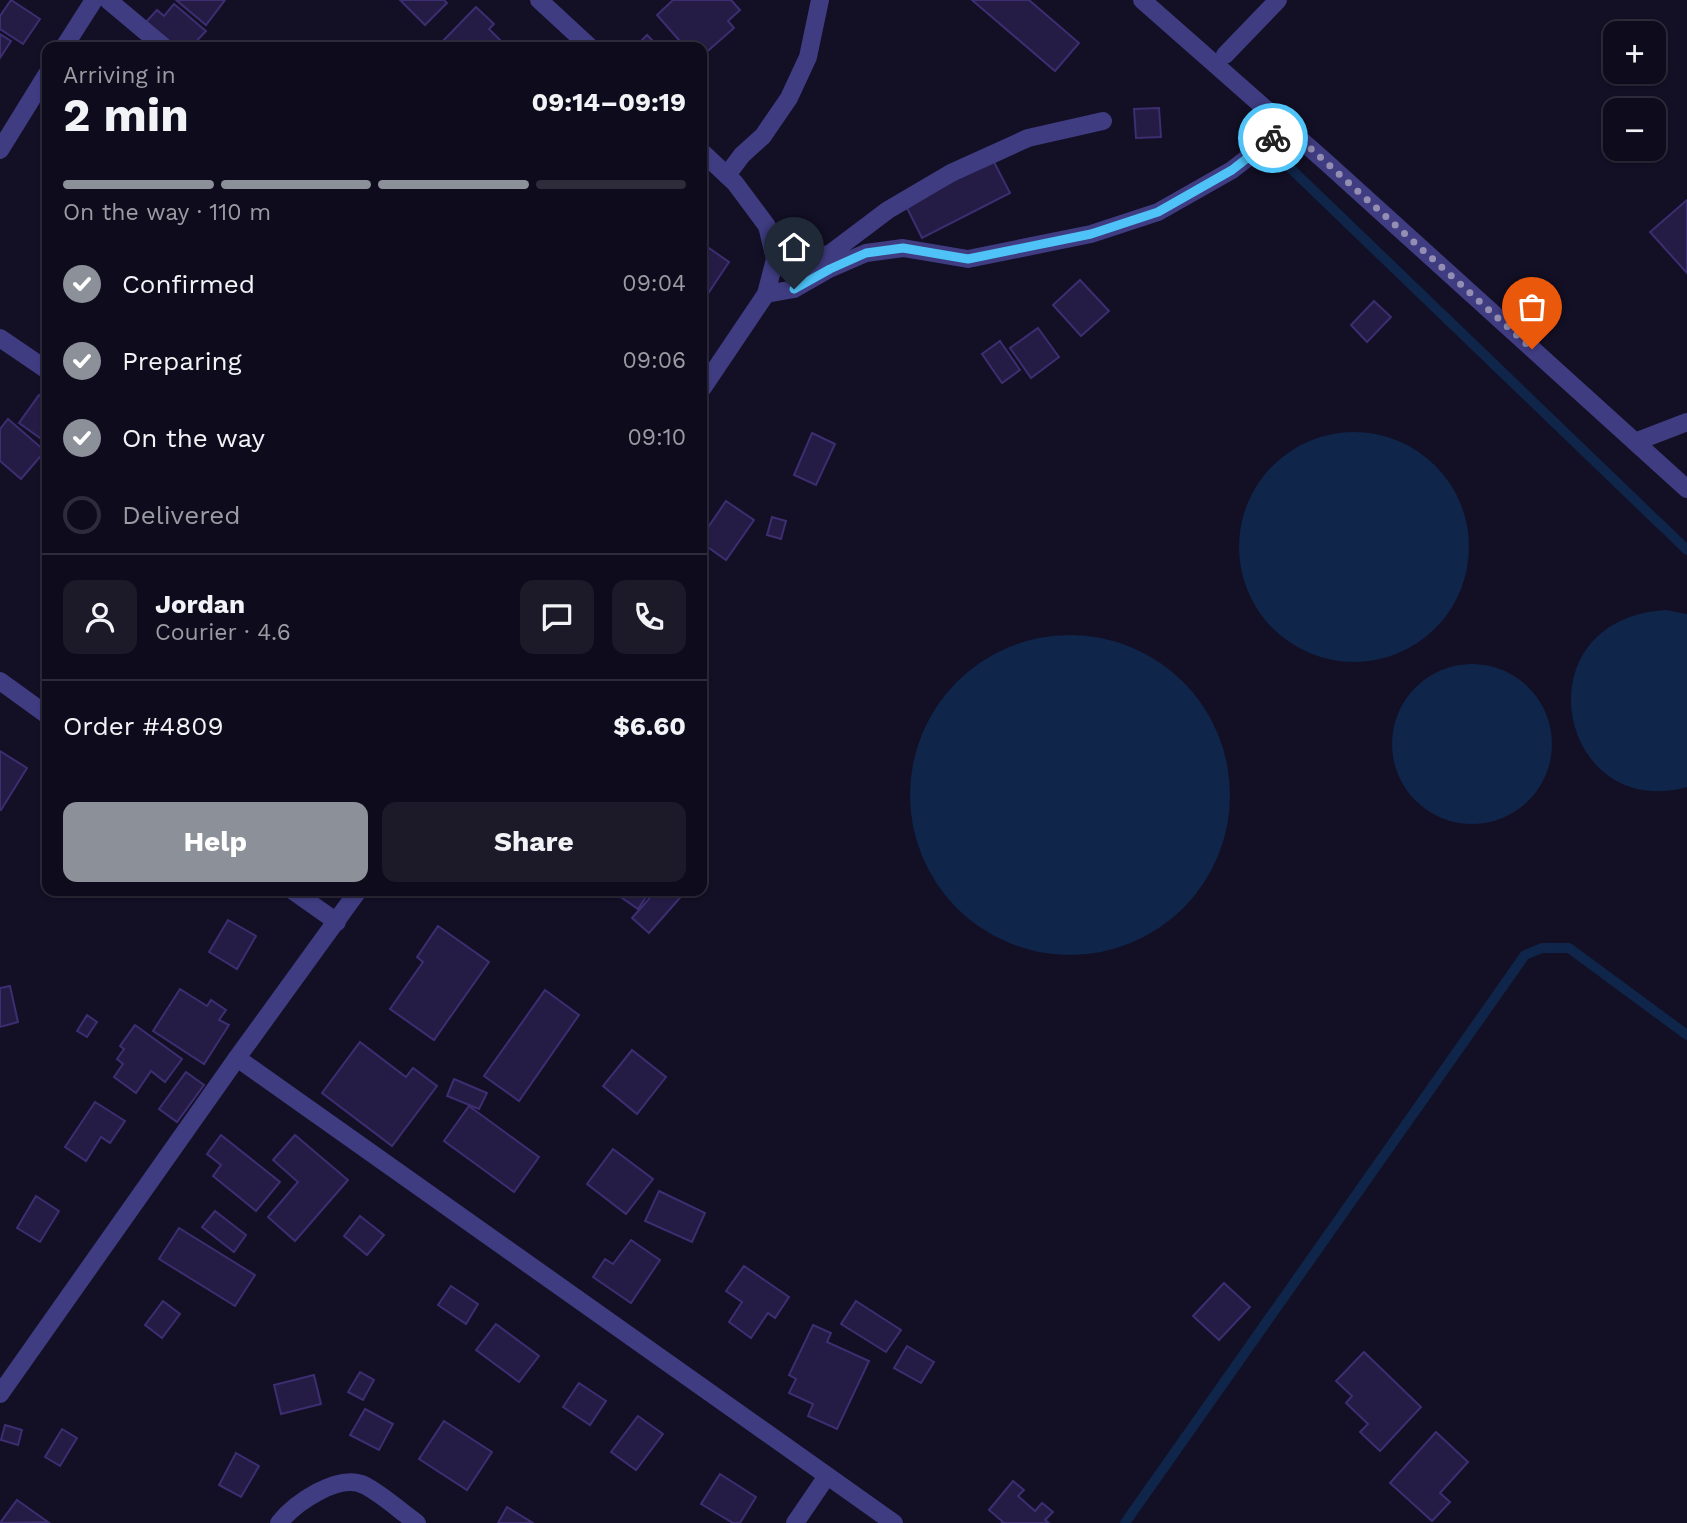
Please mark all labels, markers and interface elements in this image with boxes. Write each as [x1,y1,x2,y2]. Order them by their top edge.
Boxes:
map controls [1603,21,1666,161]
button: + [1603,21,1666,84]
text: Arriving in [63,62,176,89]
text: 09:14–09:19 [532,87,686,117]
text: 2 min [63,88,189,142]
button: − [1603,98,1666,161]
courier [1238,103,1308,173]
icon: bike [1254,119,1292,157]
text: On the way · 110 m [63,199,271,226]
pin [764,217,824,289]
icon: home [775,228,813,266]
icon: check [63,265,101,303]
text: Confirmed [122,269,255,299]
text: 09:04 [622,270,686,297]
pin [1502,277,1562,349]
icon: bag [1513,288,1551,326]
icon: check [63,342,101,380]
text: Preparing [122,346,242,376]
text: 09:06 [622,347,686,374]
icon: check [63,419,101,457]
text: On the way [122,423,265,453]
text: 09:10 [627,424,686,451]
text: Delivered [122,500,241,530]
button: person [63,580,137,654]
button: chat [520,580,594,654]
button: phone [612,580,686,654]
text: Jordan [155,589,245,619]
text: Courier · 4.6 [155,619,291,646]
text: Order #4809 [63,711,223,741]
text: $6.60 [613,711,686,741]
button: Help [63,802,368,882]
button: Share [382,802,686,882]

